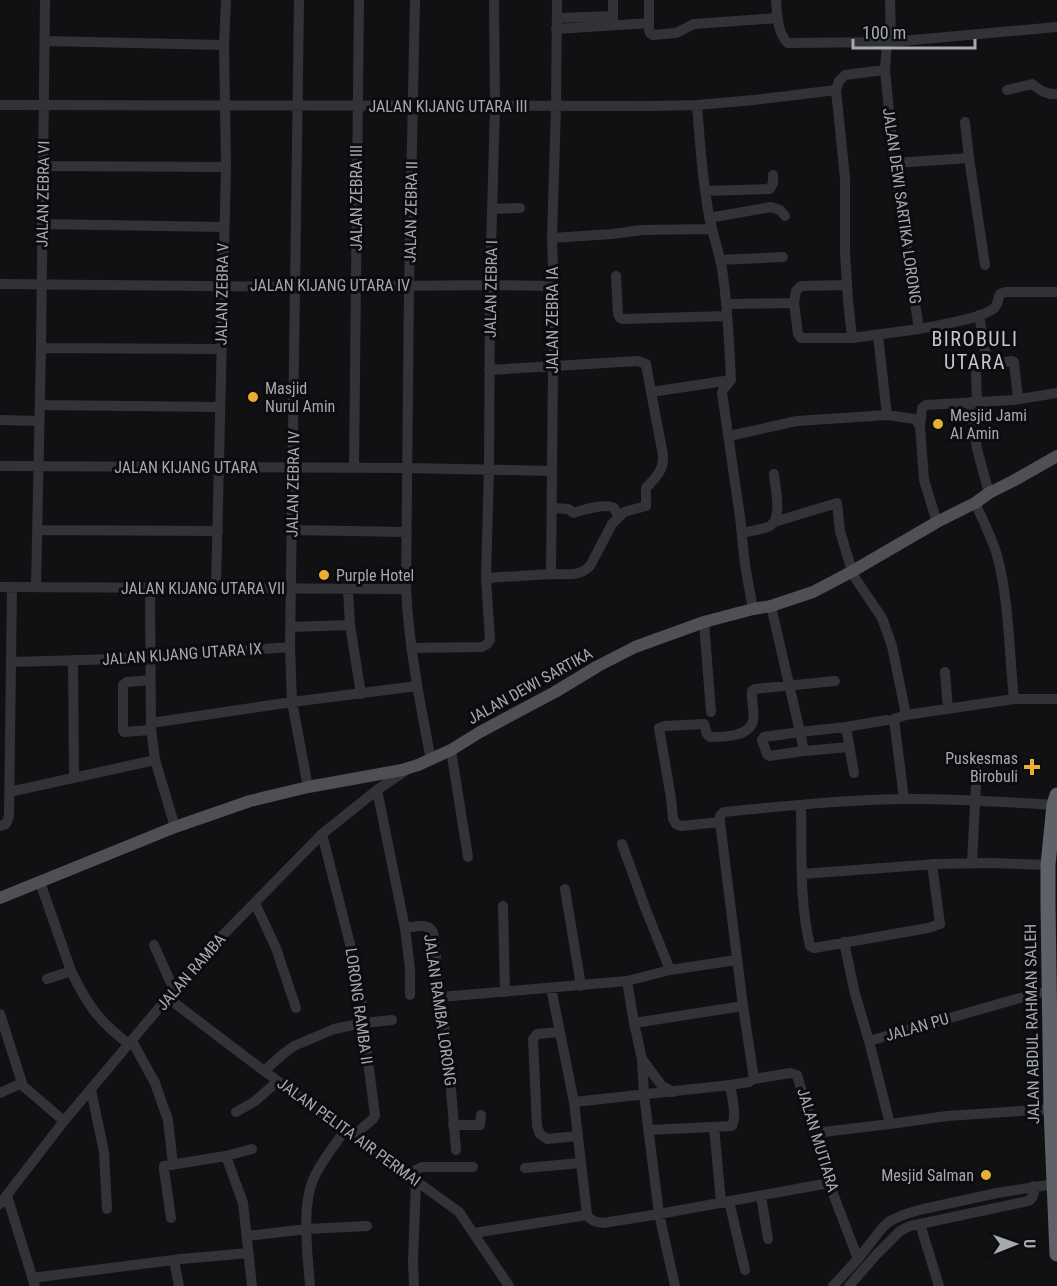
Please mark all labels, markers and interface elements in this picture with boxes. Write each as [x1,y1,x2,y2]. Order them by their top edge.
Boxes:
scale bar [853,12,974,50]
text: 100 m [862,22,906,43]
street label: JALAN KIJANG UTARA III [368,97,528,116]
street label: JALAN DEWI SARTIKA LORONG [879,107,925,305]
street label: JALAN ZEBRA VI [33,140,53,248]
street label: JALAN ZEBRA III [347,145,366,251]
street label: JALAN ZEBRA II [401,161,421,263]
street label: JALAN ZEBRA I [481,240,501,338]
street label: JALAN ZEBRA V [212,242,232,346]
street label: JALAN ZEBRA IA [543,266,562,374]
street label: JALAN KIJANG UTARA IV [250,276,410,295]
district label: BIROBULI UTARA [931,327,1019,374]
place label: Masjid Nurul Amin [265,379,335,416]
marker: Masjid Nurul Amin [246,390,260,404]
place label: Mesjid Jami Al Amin [950,406,1027,443]
marker: Mesjid Jami Al Amin [931,417,945,431]
street label: JALAN ZEBRA IV [283,430,303,538]
street label: JALAN KIJANG UTARA [114,458,258,477]
place label: Purple Hotel [336,566,414,585]
marker: Purple Hotel [317,568,331,582]
street label: JALAN KIJANG UTARA VII [121,579,285,598]
street label: JALAN KIJANG UTARA IX [101,639,263,669]
street label: JALAN DEWI SARTIKA [464,644,596,728]
place label: Puskesmas Birobuli [945,749,1018,786]
marker: Puskesmas Birobuli [1023,758,1041,776]
street label: JALAN ABDUL RAHMAN SALEH [1021,924,1043,1124]
street label: JALAN RAMBA [153,930,229,1014]
street label: JALAN RAMBA LORONG [420,933,460,1087]
street label: LORONG RAMBA II [341,947,377,1065]
street label: JALAN PU [883,1009,951,1045]
street label: JALAN PELITA AIR PERMAI [274,1074,424,1190]
street label: JALAN MUTIARA [793,1086,843,1194]
place label: Mesjid Salman [881,1166,974,1185]
marker: Mesjid Salman [979,1168,993,1182]
north arrow [985,1214,1045,1274]
text: U [1020,1239,1039,1248]

